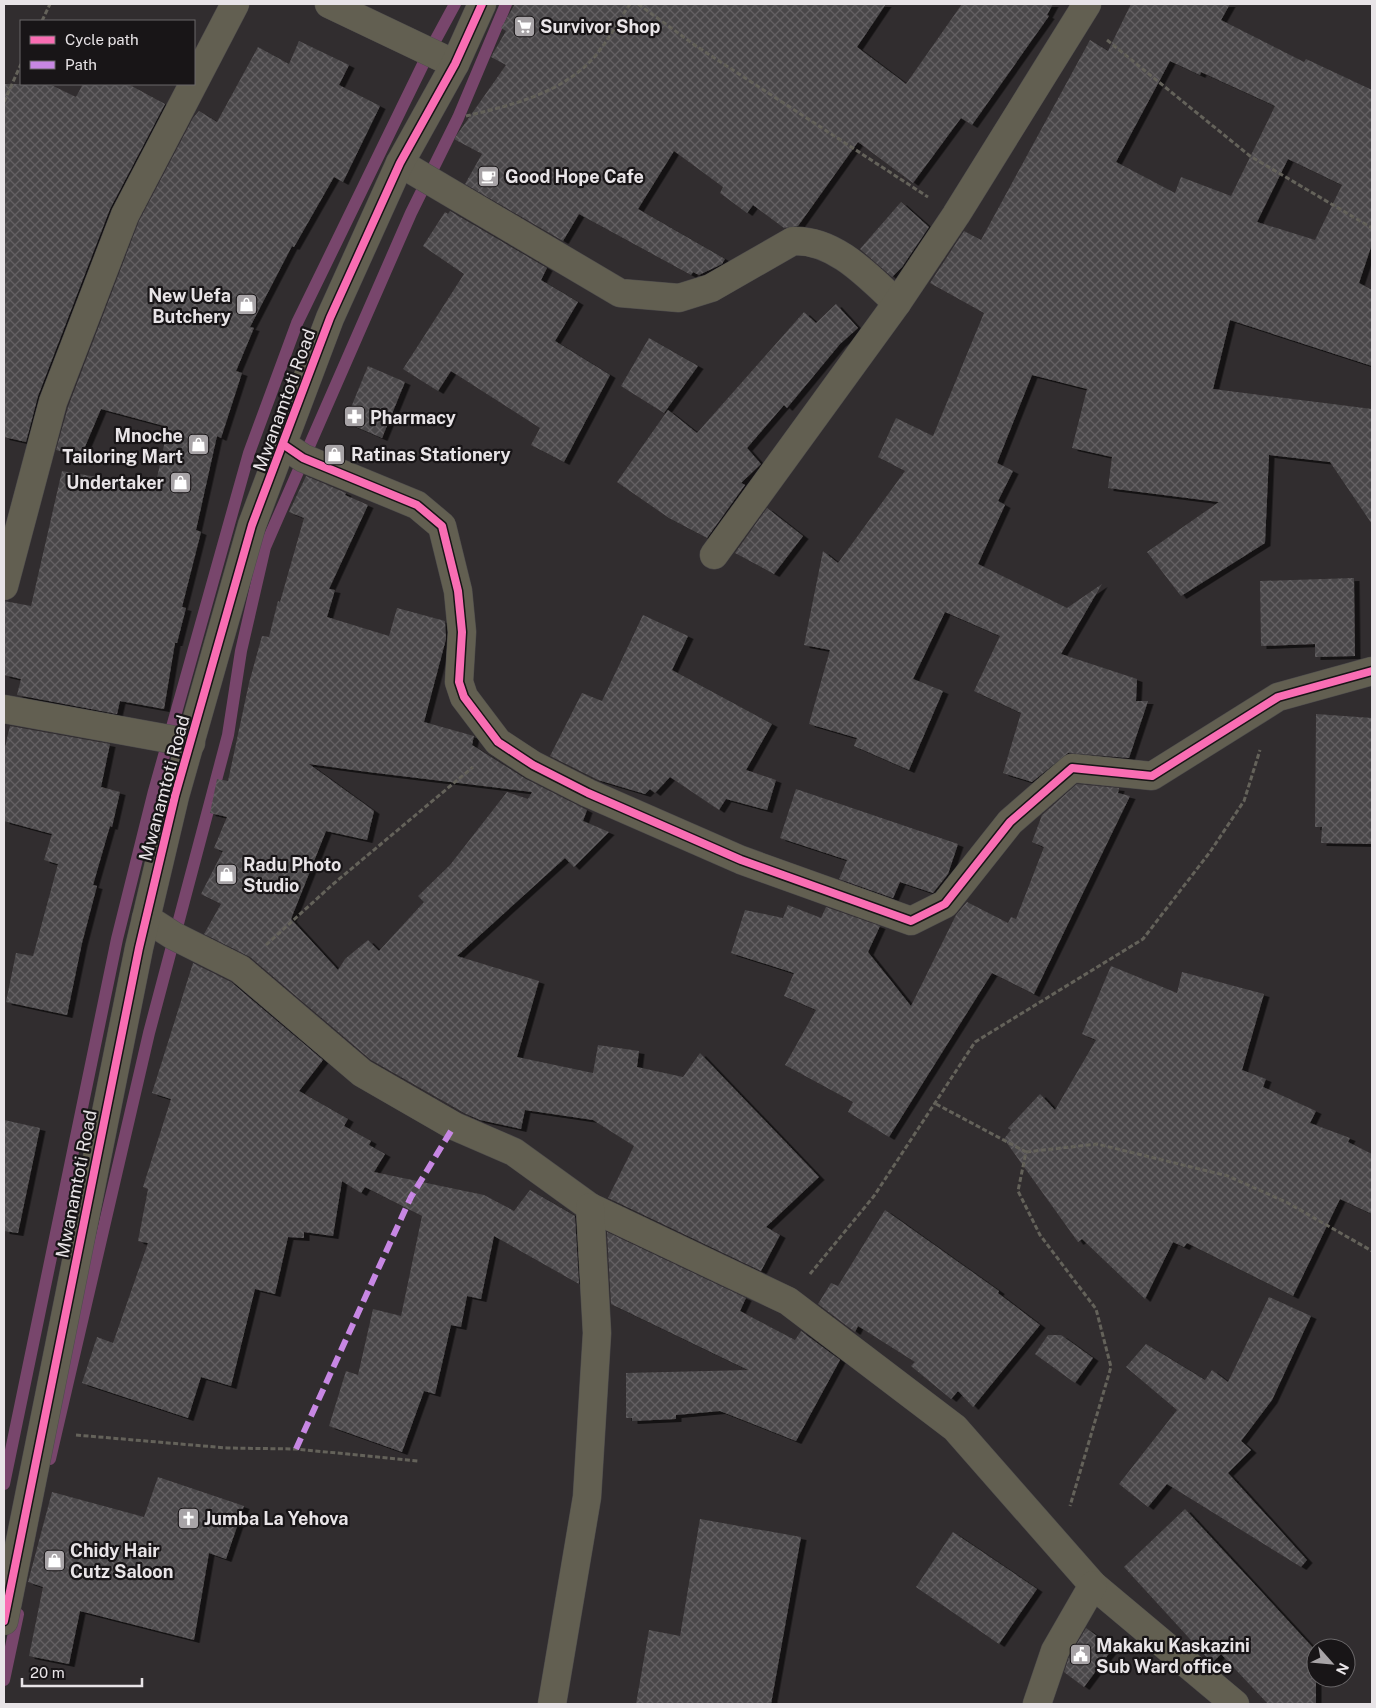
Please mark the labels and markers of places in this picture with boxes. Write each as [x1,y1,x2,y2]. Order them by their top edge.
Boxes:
supermarket icon: Survivor Shop [512,14,536,38]
place label: Survivor Shop [540,16,660,37]
cafe icon: Good Hope Cafe [477,164,501,188]
place label: Good Hope Cafe [505,166,644,187]
place label: New Uefa Butchery [148,285,231,327]
shop icon: New Uefa Butchery [235,293,259,317]
pharmacy icon: Pharmacy [342,405,366,429]
place label: Pharmacy [370,407,456,428]
place label: Mnoche Tailoring Mart [62,425,183,467]
shop icon: Mnoche Tailoring Mart [187,433,211,457]
shop icon: Ratinas Stationery [323,442,347,466]
place label: Ratinas Stationery [351,444,511,465]
shop icon: Undertaker [168,470,192,494]
place label: Undertaker [66,472,165,493]
place label: Radu Photo Studio [243,854,341,896]
shop icon: Radu Photo Studio [215,862,239,886]
church icon: Jumba La Yehova [176,1506,200,1530]
place label: Jumba La Yehova [204,1508,348,1529]
place label: Chidy Hair Cutz Saloon [70,1540,173,1582]
shop icon: Chidy Hair Cutz Saloon [42,1548,66,1572]
place label: Makaku Kaskazini Sub Ward office [1096,1635,1250,1677]
public building icon: Makaku Kaskazini Sub Ward office [1068,1643,1092,1667]

